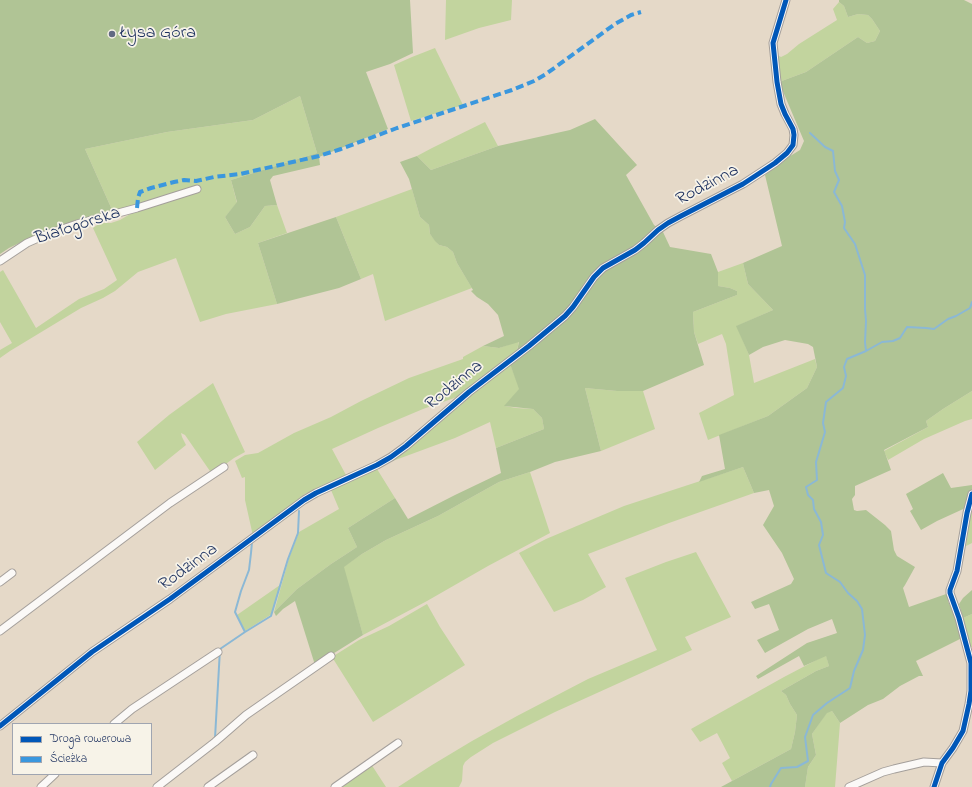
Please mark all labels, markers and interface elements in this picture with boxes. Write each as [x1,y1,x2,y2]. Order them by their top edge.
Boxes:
place label: Łysa Góra [120,23,196,45]
marker: Łysa Góra [107,29,117,39]
street label: Rodzinna [673,161,743,211]
street label: Białogórska [33,203,123,251]
street label: Rodzinna [422,356,488,416]
street label: Rodzinna [155,539,223,597]
legend [12,723,152,775]
text: Droga rowerowa [50,730,131,748]
text: Ścieżka [50,750,87,768]

